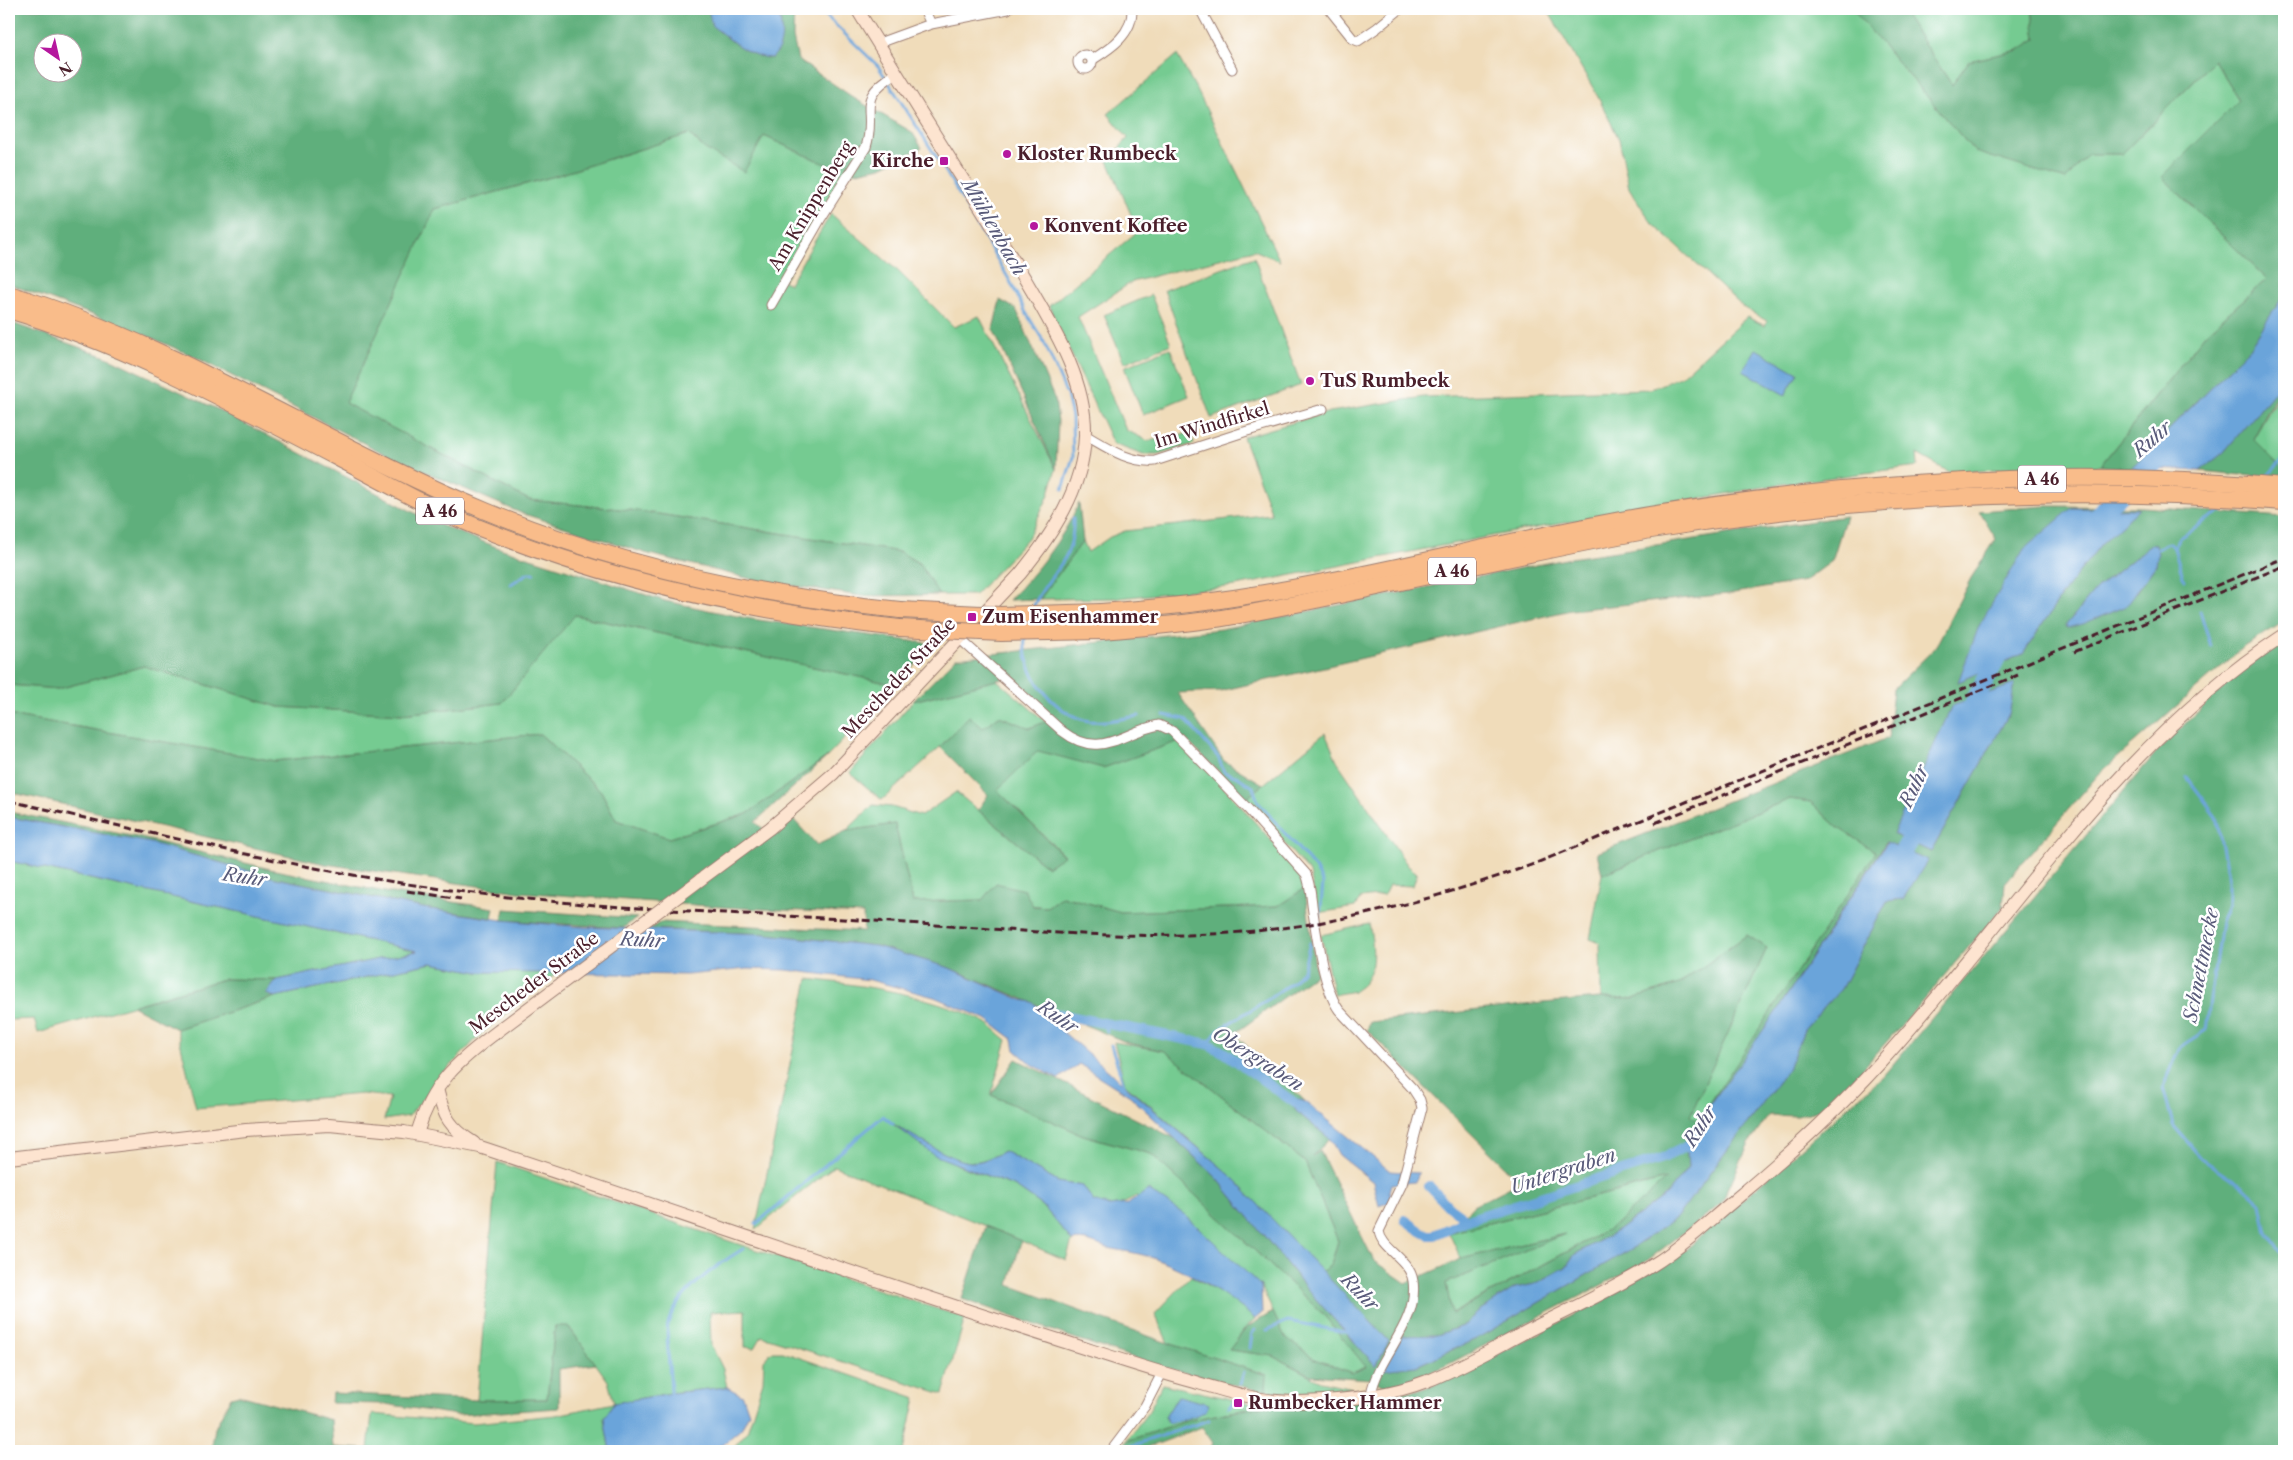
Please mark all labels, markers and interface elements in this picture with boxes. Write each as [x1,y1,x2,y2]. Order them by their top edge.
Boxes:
north arrow [32,32,82,82]
text: N [55,58,75,80]
street label: Am Knippenberg [763,137,859,276]
place label: Kloster Rumbeck [1017,143,1178,165]
marker: Kloster Rumbeck [1001,148,1013,160]
place label: Kirche [872,150,934,172]
marker: Kirche [938,155,950,167]
water label: Mühlenbach [956,173,1031,280]
place label: Konvent Koffee [1044,215,1188,237]
marker: Konvent Koffee [1028,220,1040,232]
place label: TuS Rumbeck [1320,370,1450,392]
marker: TuS Rumbeck [1304,375,1316,387]
street label: Im Windfirkel [1152,397,1272,453]
water label: Ruhr [2126,415,2177,463]
road number: A 46 [2018,466,2066,492]
road number: A 46 [416,498,464,524]
road number: A 46 [1428,558,1476,584]
place label: Zum Eisenhammer [982,606,1158,628]
marker: Zum Eisenhammer [966,611,978,623]
street label: Mescheder Straße [838,613,960,743]
water label: Ruhr [1893,760,1934,813]
water label: Ruhr [220,862,269,892]
water label: Schnettmecke [2178,905,2223,1025]
street label: Mescheder Straße [465,927,603,1039]
water label: Ruhr [617,927,666,953]
water label: Ruhr [1032,994,1084,1039]
water label: Obergraben [1208,1022,1308,1096]
water label: Ruhr [1677,1100,1722,1152]
water label: Untergraben [1507,1143,1619,1199]
water label: Ruhr [1335,1267,1384,1317]
place label: Rumbecker Hammer [1248,1392,1442,1414]
marker: Rumbecker Hammer [1232,1397,1244,1409]

